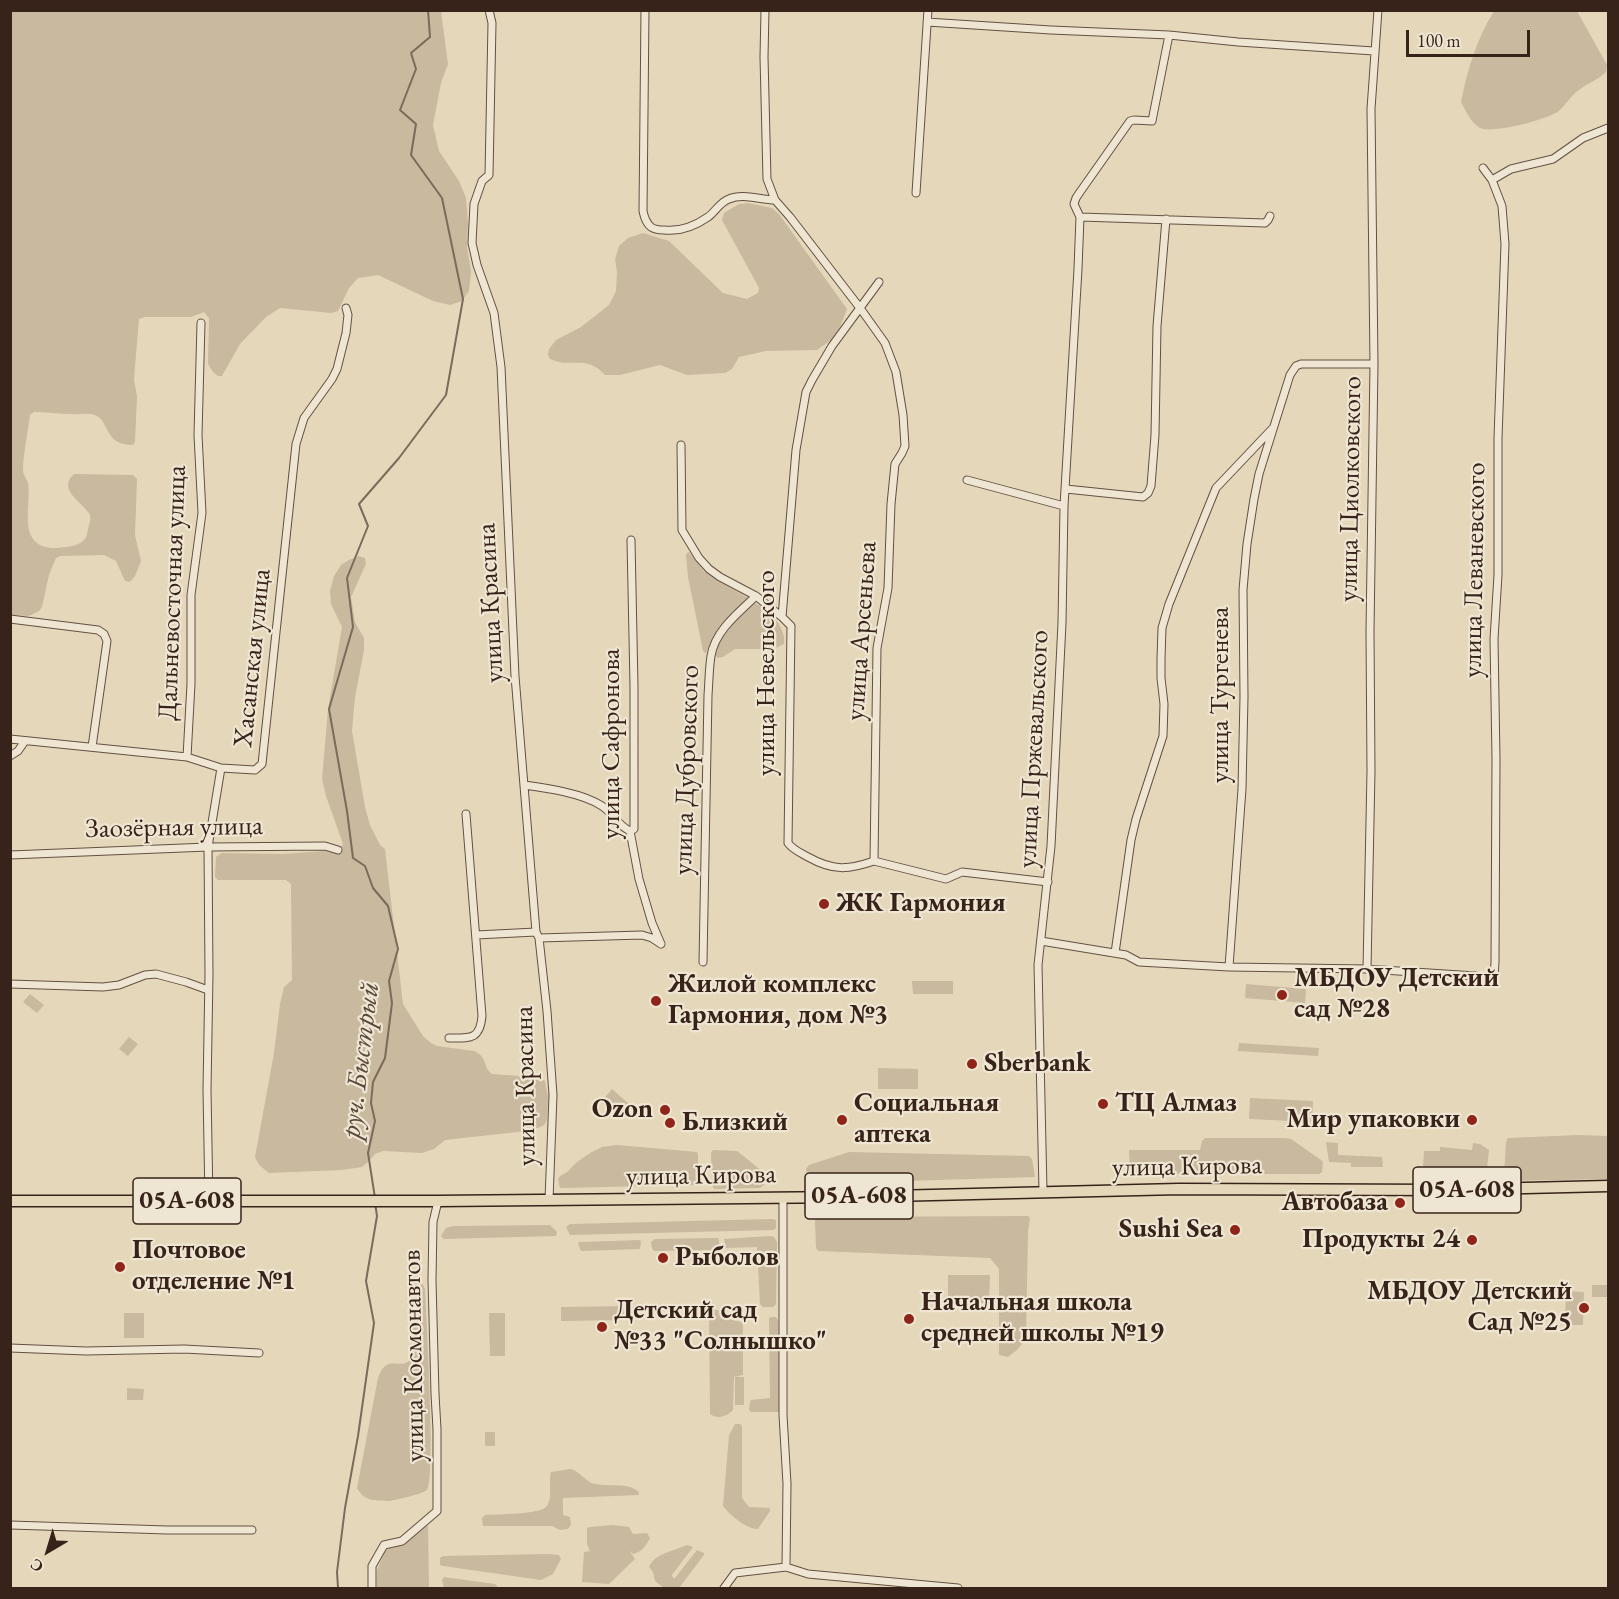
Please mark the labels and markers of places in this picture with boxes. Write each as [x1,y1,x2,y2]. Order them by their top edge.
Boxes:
place label: ЖК Гармония [836,888,1006,920]
marker: ЖК Гармония [817,897,831,911]
place label: МБДОУ Детский сад №28 [1294,963,1499,1026]
place label: Жилой комплекс Гармония, дом №3 [668,969,888,1032]
marker: МБДОУ Детский сад №28 [1275,988,1289,1002]
marker: Жилой комплекс Гармония, дом №3 [649,994,663,1008]
place label: Sberbank [984,1048,1091,1080]
marker: Sberbank [965,1057,979,1071]
place label: Социальная аптека [854,1088,999,1151]
place label: ТЦ Алмаз [1115,1088,1237,1120]
place label: Ozon [592,1094,653,1126]
marker: ТЦ Алмаз [1096,1097,1110,1111]
marker: Ozon [658,1103,672,1117]
place label: Мир упаковки [1286,1104,1460,1136]
place label: Близкий [682,1107,788,1139]
marker: Социальная аптека [835,1113,849,1127]
marker: Мир упаковки [1465,1113,1479,1127]
marker: Близкий [663,1116,677,1130]
place label: Автобаза [1281,1187,1388,1219]
marker: Автобаза [1393,1196,1407,1210]
place label: Sushi Sea [1119,1214,1223,1246]
marker: Sushi Sea [1228,1223,1242,1237]
place label: Продукты 24 [1302,1224,1460,1256]
marker: Продукты 24 [1465,1233,1479,1247]
place label: Почтовое отделение №1 [132,1235,296,1298]
place label: Рыболов [675,1242,779,1274]
marker: Рыболов [656,1251,670,1265]
marker: Почтовое отделение №1 [113,1260,127,1274]
place label: МБДОУ Детский Сад №25 [1367,1276,1572,1339]
place label: Начальная школа средней школы №19 [921,1287,1164,1350]
place label: Детский сад №33 "Солнышко" [614,1295,827,1358]
marker: МБДОУ Детский Сад №25 [1577,1301,1591,1315]
marker: Начальная школа средней школы №19 [902,1312,916,1326]
marker: Детский сад №33 "Солнышко" [595,1320,609,1334]

